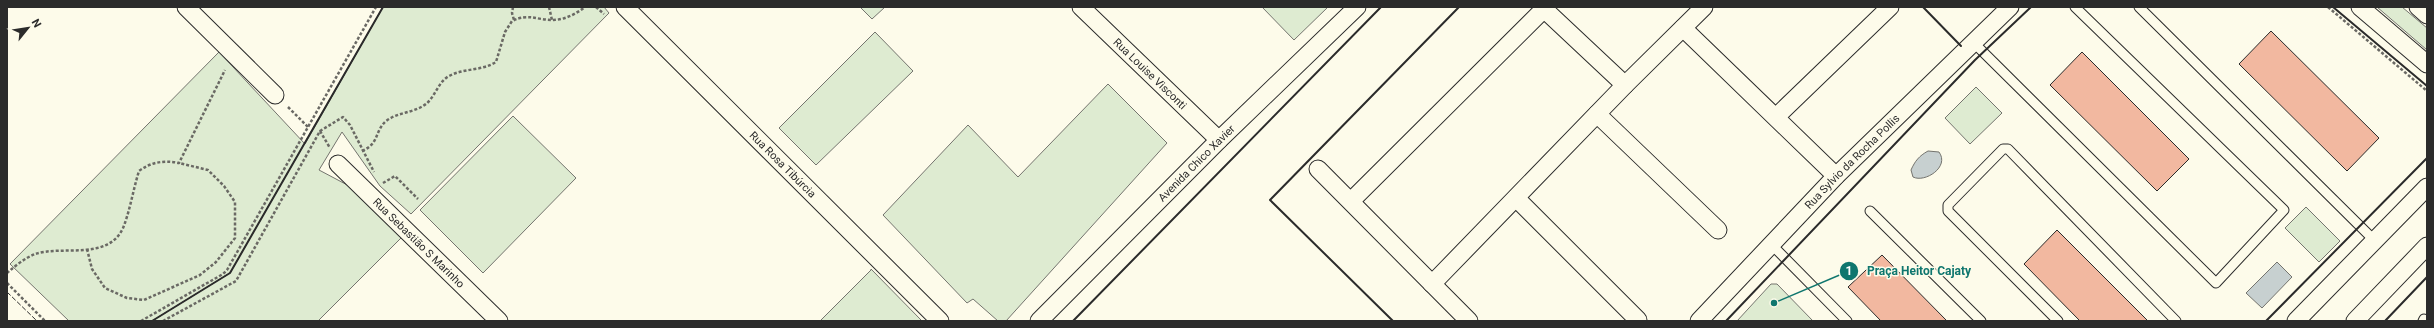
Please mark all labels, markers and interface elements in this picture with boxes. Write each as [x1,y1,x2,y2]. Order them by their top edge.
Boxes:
north arrow [8,8,48,48]
text: N [29,17,44,30]
street label: Rua Louise Visconti [1111,35,1189,112]
street label: Rua Sylvio da Rocha Pollis [1802,111,1902,212]
street label: Avenida Chico Xavier [1155,122,1237,204]
street label: Rua Rosa Tibúrcia [747,129,819,200]
street label: Rua Sebastião S Marinho [370,195,467,290]
callout: Praça Heitor Cajaty [1839,259,1979,283]
text: 1 [1846,264,1852,278]
text: Praça Heitor Cajaty [1867,264,1972,278]

